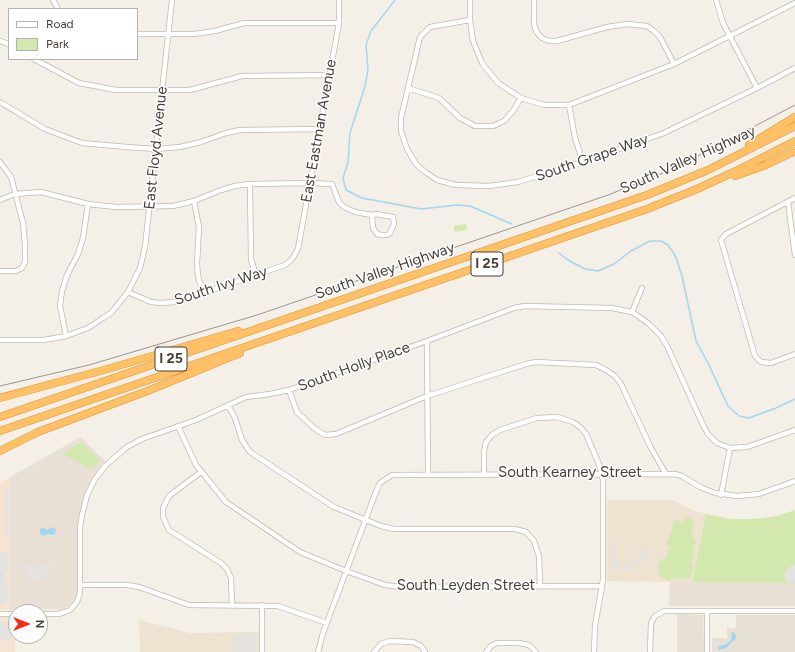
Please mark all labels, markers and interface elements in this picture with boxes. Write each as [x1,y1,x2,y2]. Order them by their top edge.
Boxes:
legend [8,8,138,60]
text: Road [46,17,74,31]
text: Park [46,37,69,51]
street label: East Eastman Avenue [298,58,340,204]
street label: East Floyd Avenue [141,86,171,210]
street label: South Valley Highway [617,122,759,198]
street label: South Grape Way [533,130,651,186]
street label: South Valley Highway [313,239,457,303]
road number: I 25 [471,252,503,276]
street label: South Ivy Way [172,262,270,310]
street label: South Holly Place [295,338,413,396]
road number: I 25 [155,347,187,371]
street label: South Kearney Street [498,464,642,482]
street label: South Leyden Street [397,577,535,595]
north arrow [8,604,48,644]
text: N [33,620,46,628]

